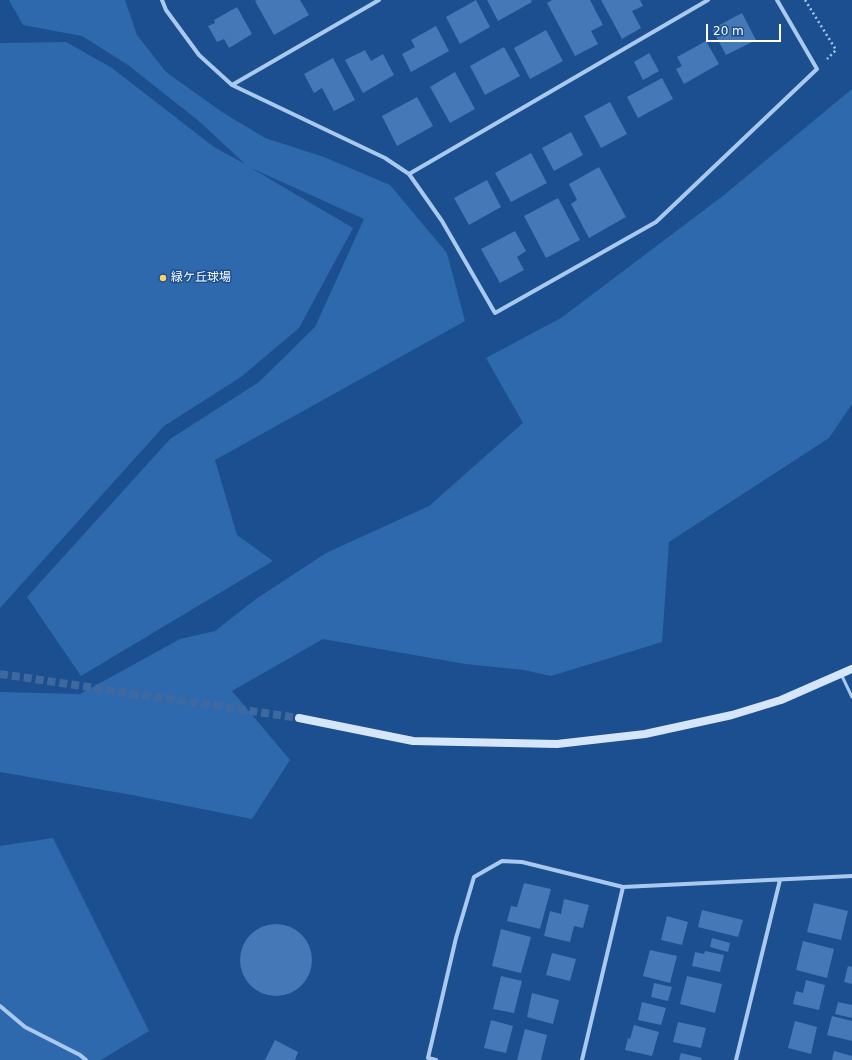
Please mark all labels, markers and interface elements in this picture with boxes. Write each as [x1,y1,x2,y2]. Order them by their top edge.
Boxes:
scale bar [708,16,783,42]
text: 20 m [713,24,744,38]
place label: 緑ケ丘球場 [171,271,231,285]
marker: 緑ケ丘球場 [158,273,168,283]

